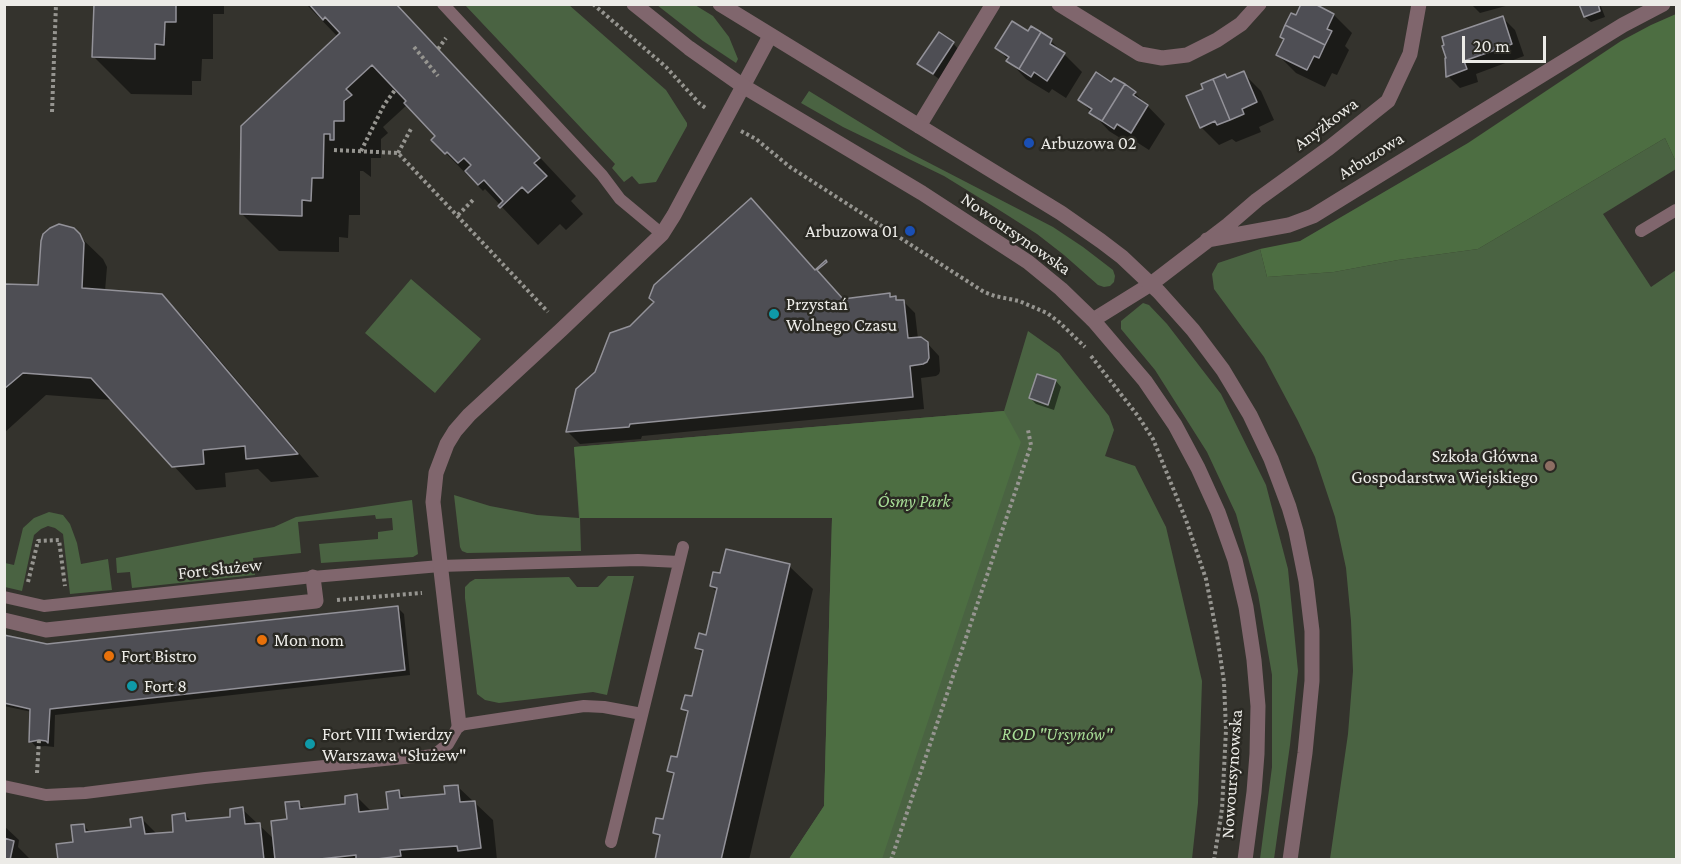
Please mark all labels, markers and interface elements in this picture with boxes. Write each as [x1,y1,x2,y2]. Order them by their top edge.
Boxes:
scale bar [1465,24,1549,62]
text: 20 m [1473,36,1510,56]
street label: Anyżkowa [1290,93,1362,155]
street label: Arbuzowa [1334,127,1408,185]
place label: Arbuzowa 02 [1041,132,1136,154]
marker: Arbuzowa 02 [1022,136,1036,150]
street label: Nowoursynowska [957,188,1075,280]
place label: Arbuzowa 01 [805,220,898,242]
marker: Arbuzowa 01 [903,224,917,238]
place label: Przystań Wolnego Czasu [786,293,897,336]
marker: Przystań Wolnego Czasu [767,307,781,321]
place label: Szkoła Główna Gospodarstwa Wiejskiego [1351,445,1538,488]
marker: Szkoła Główna Gospodarstwa Wiejskiego [1543,459,1557,473]
park label: Ósmy Park [878,490,950,512]
street label: Fort Służew [177,554,263,584]
place label: Mon nom [274,629,344,651]
marker: Mon nom [255,633,269,647]
place label: Fort Bistro [121,645,197,667]
marker: Fort Bistro [102,649,116,663]
place label: Fort 8 [144,675,187,697]
marker: Fort 8 [125,679,139,693]
street label: Nowoursynowska [1217,709,1247,839]
place label: Fort VIII Twierdzy Warszawa "Służew" [322,723,466,766]
park label: ROD "Ursynów" [1002,723,1112,745]
marker: Fort VIII Twierdzy Warszawa "Służew" [303,737,317,751]

